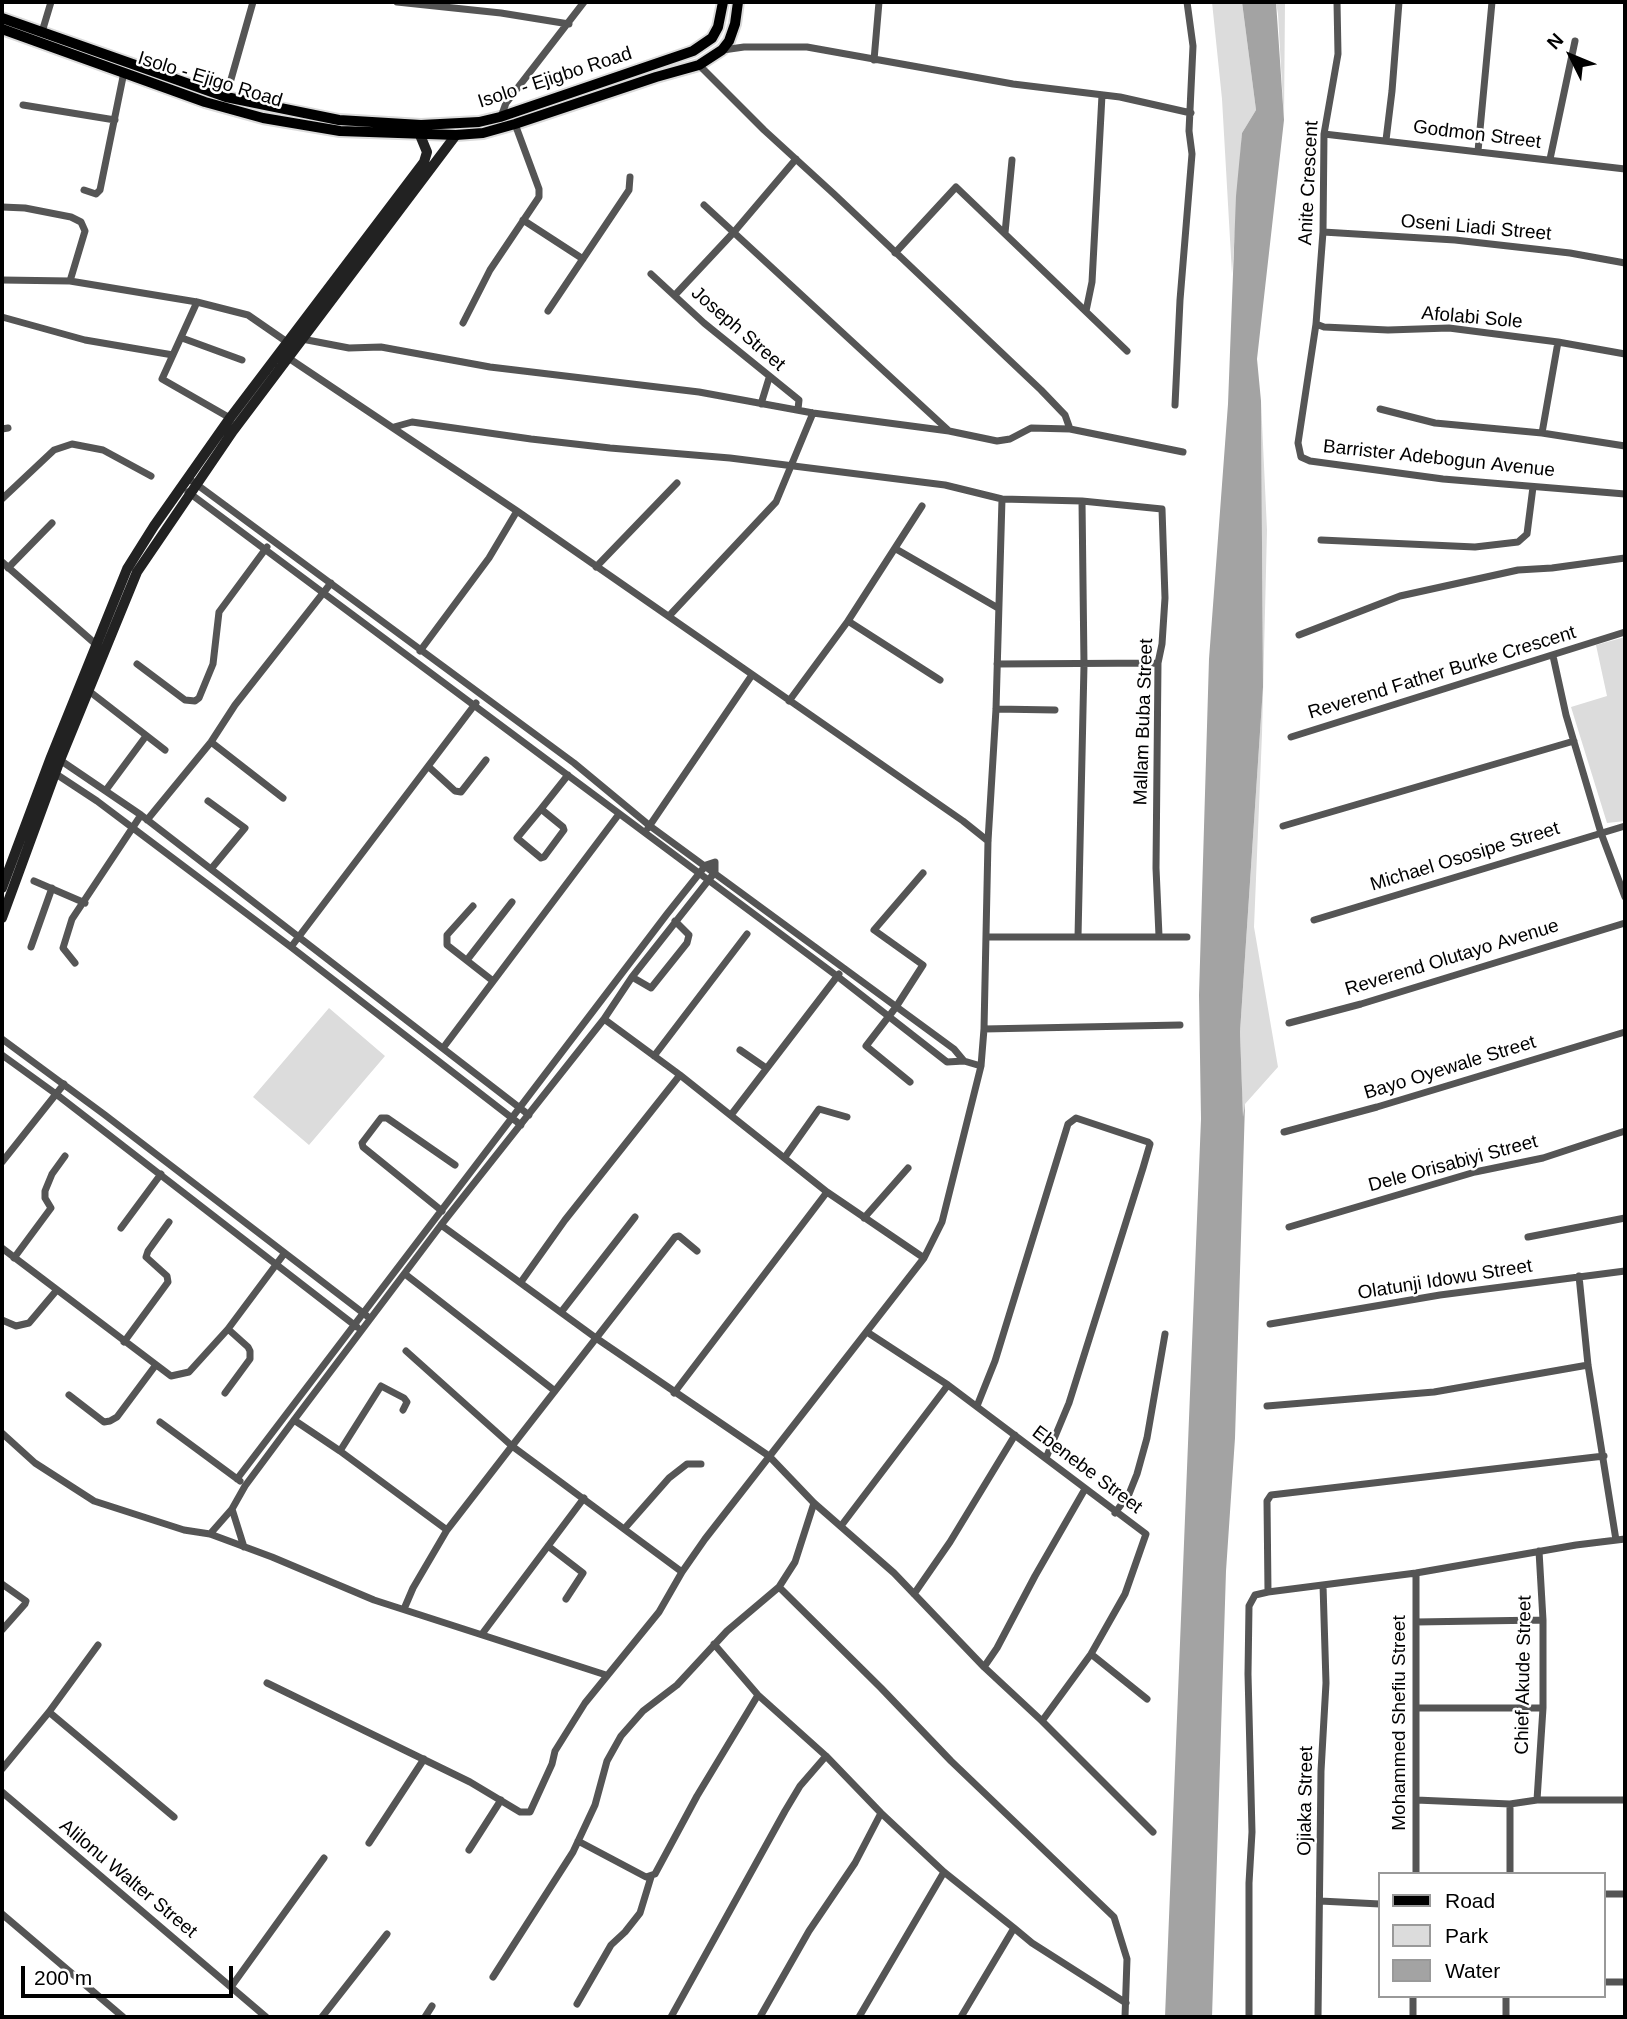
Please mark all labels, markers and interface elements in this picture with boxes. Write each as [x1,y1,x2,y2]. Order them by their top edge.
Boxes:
north arrow [1536,21,1606,91]
text: N [1543,29,1568,54]
street label: Isolo - Ejigbo Road [475,42,635,114]
street label: Isolo - Ejigo Road [135,47,285,113]
street label: Godmon Street [1412,116,1542,154]
street label: Anite Crescent [1294,120,1324,246]
street label: Oseni Liadi Street [1400,210,1552,246]
street label: Joseph Street [686,282,790,376]
street label: Afolabi Sole [1420,302,1524,334]
street label: Barrister Adebogun Avenue [1322,435,1556,483]
street label: Reverend Father Burke Crescent [1305,621,1579,725]
street label: Mallam Buba Street [1130,638,1158,806]
street label: Michael Ososipe Street [1368,817,1562,897]
street label: Reverend Olutayo Avenue [1342,915,1562,1001]
street label: Bayo Oyewale Street [1361,1031,1539,1105]
street label: Dele Orisabiyi Street [1366,1130,1540,1198]
street label: Olatunji Idowu Street [1356,1255,1534,1305]
street label: Ebenebe Street [1027,1421,1147,1519]
street label: Chief Akude Street [1511,1595,1537,1755]
street label: Mohammed Shefiu Street [1389,1615,1411,1831]
street label: Ojiaka Street [1294,1746,1318,1856]
street label: Alilonu Walter Street [55,1815,201,1943]
legend [1378,1872,1606,1998]
text: Road [1445,1889,1495,1912]
text: Park [1445,1924,1488,1947]
scale bar [24,1952,236,1996]
text: Water [1445,1959,1500,1982]
text: 200 m [34,1966,92,1989]

